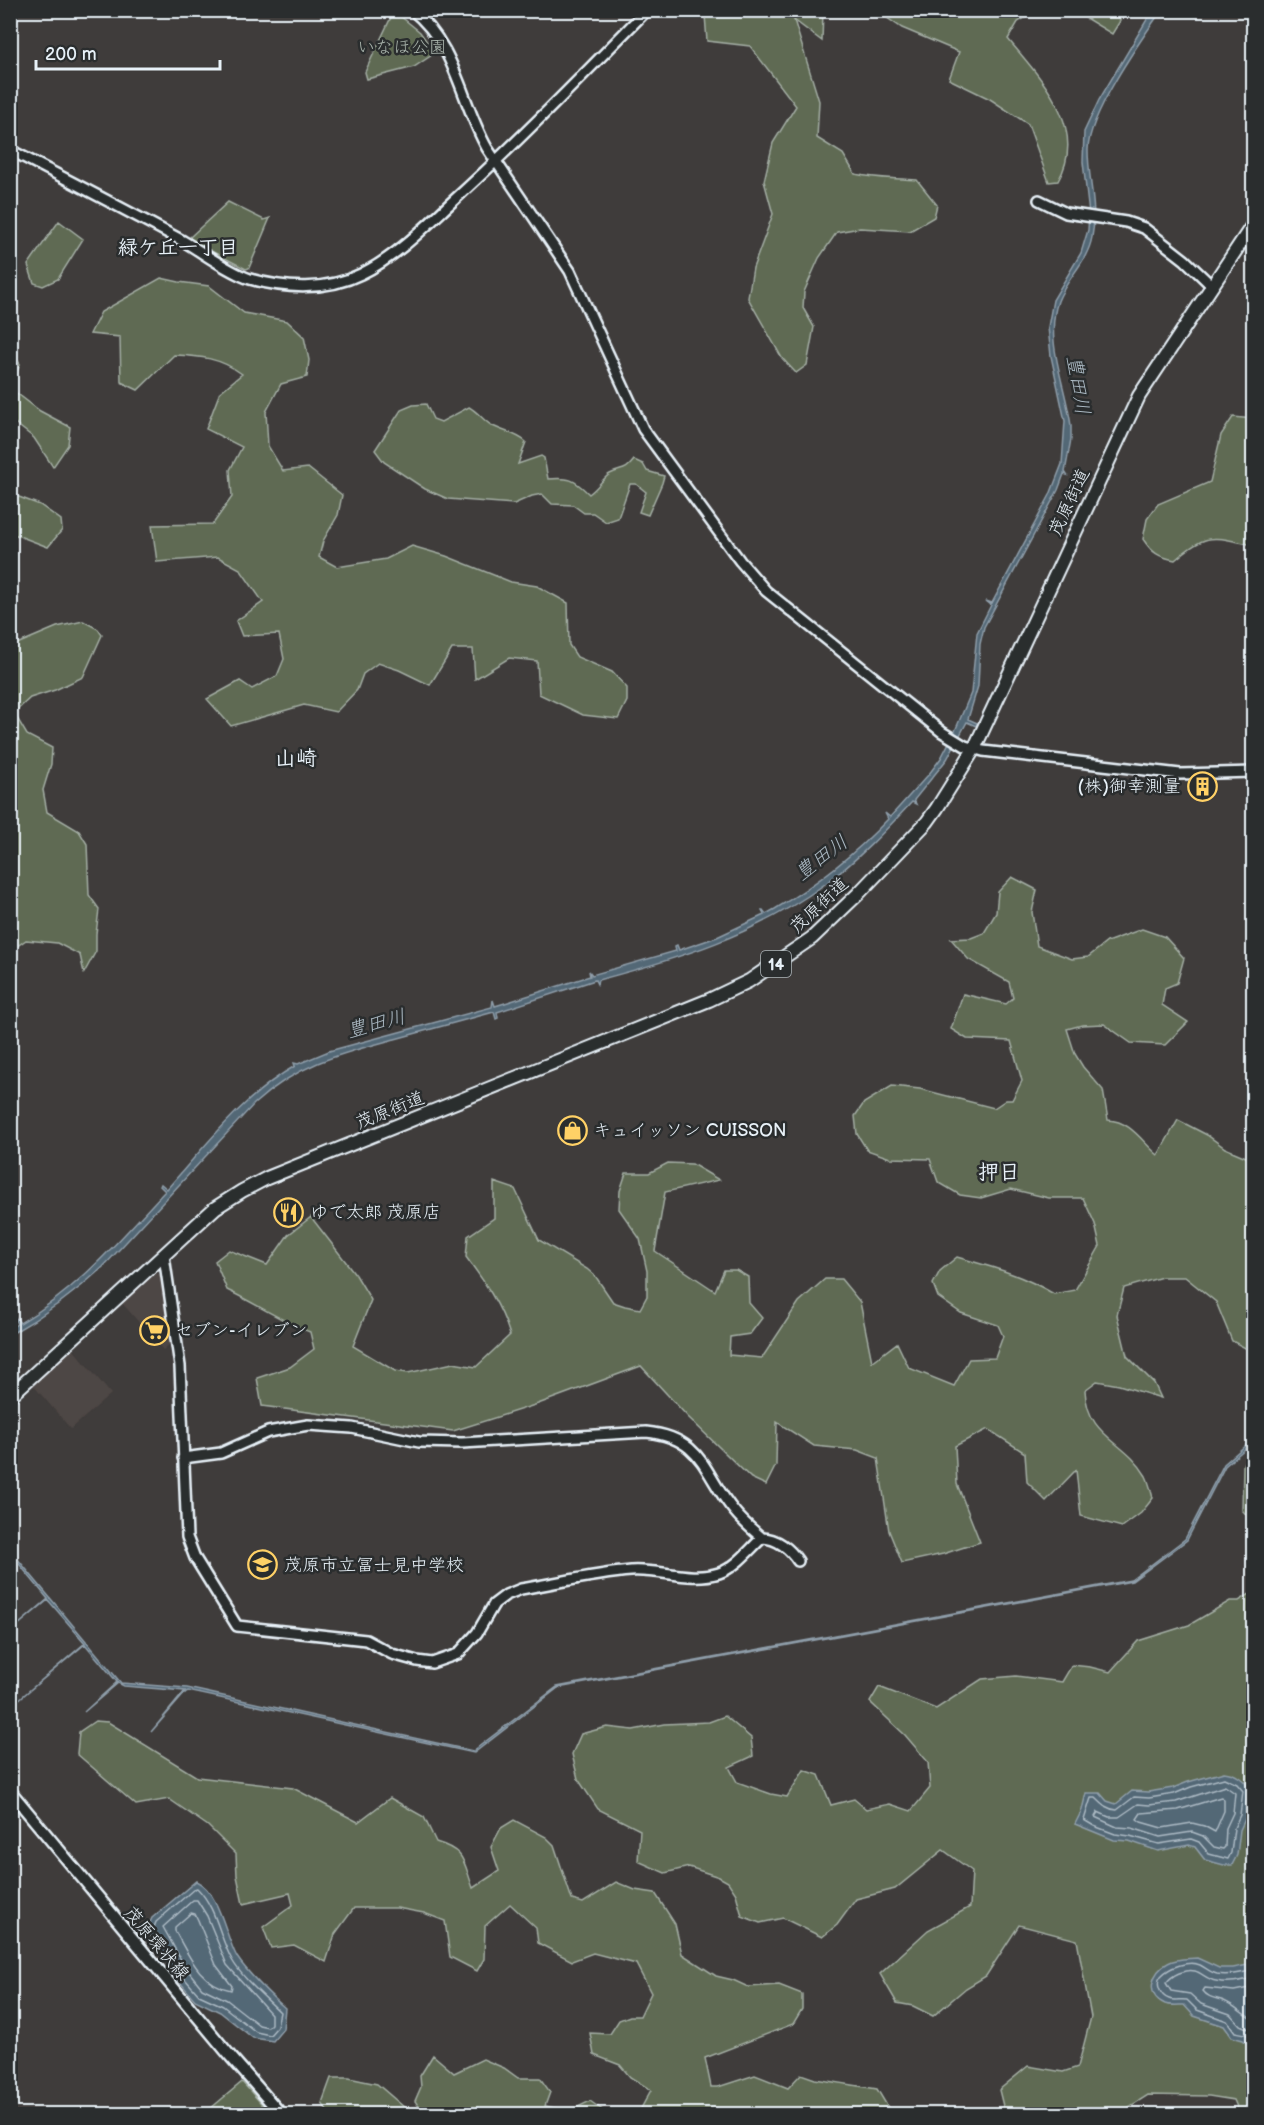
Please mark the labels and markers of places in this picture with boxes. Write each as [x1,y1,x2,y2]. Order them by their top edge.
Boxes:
building icon: (株)御幸測量 [1186,770,1218,802]
place label: (株)御幸測量 [1078,776,1181,797]
shop icon: キュイッソン CUISSON [556,1114,588,1146]
place label: キュイッソン CUISSON [593,1120,786,1141]
restaurant icon: ゆで太郎 茂原店 [273,1196,305,1228]
place label: ゆで太郎 茂原店 [310,1202,441,1223]
supermarket icon: セブン-イレブン [138,1314,170,1346]
place label: セブン-イレブン [175,1320,308,1341]
school or university icon: 茂原市立冨士見中学校 [247,1549,279,1581]
place label: 茂原市立冨士見中学校 [284,1555,464,1576]

